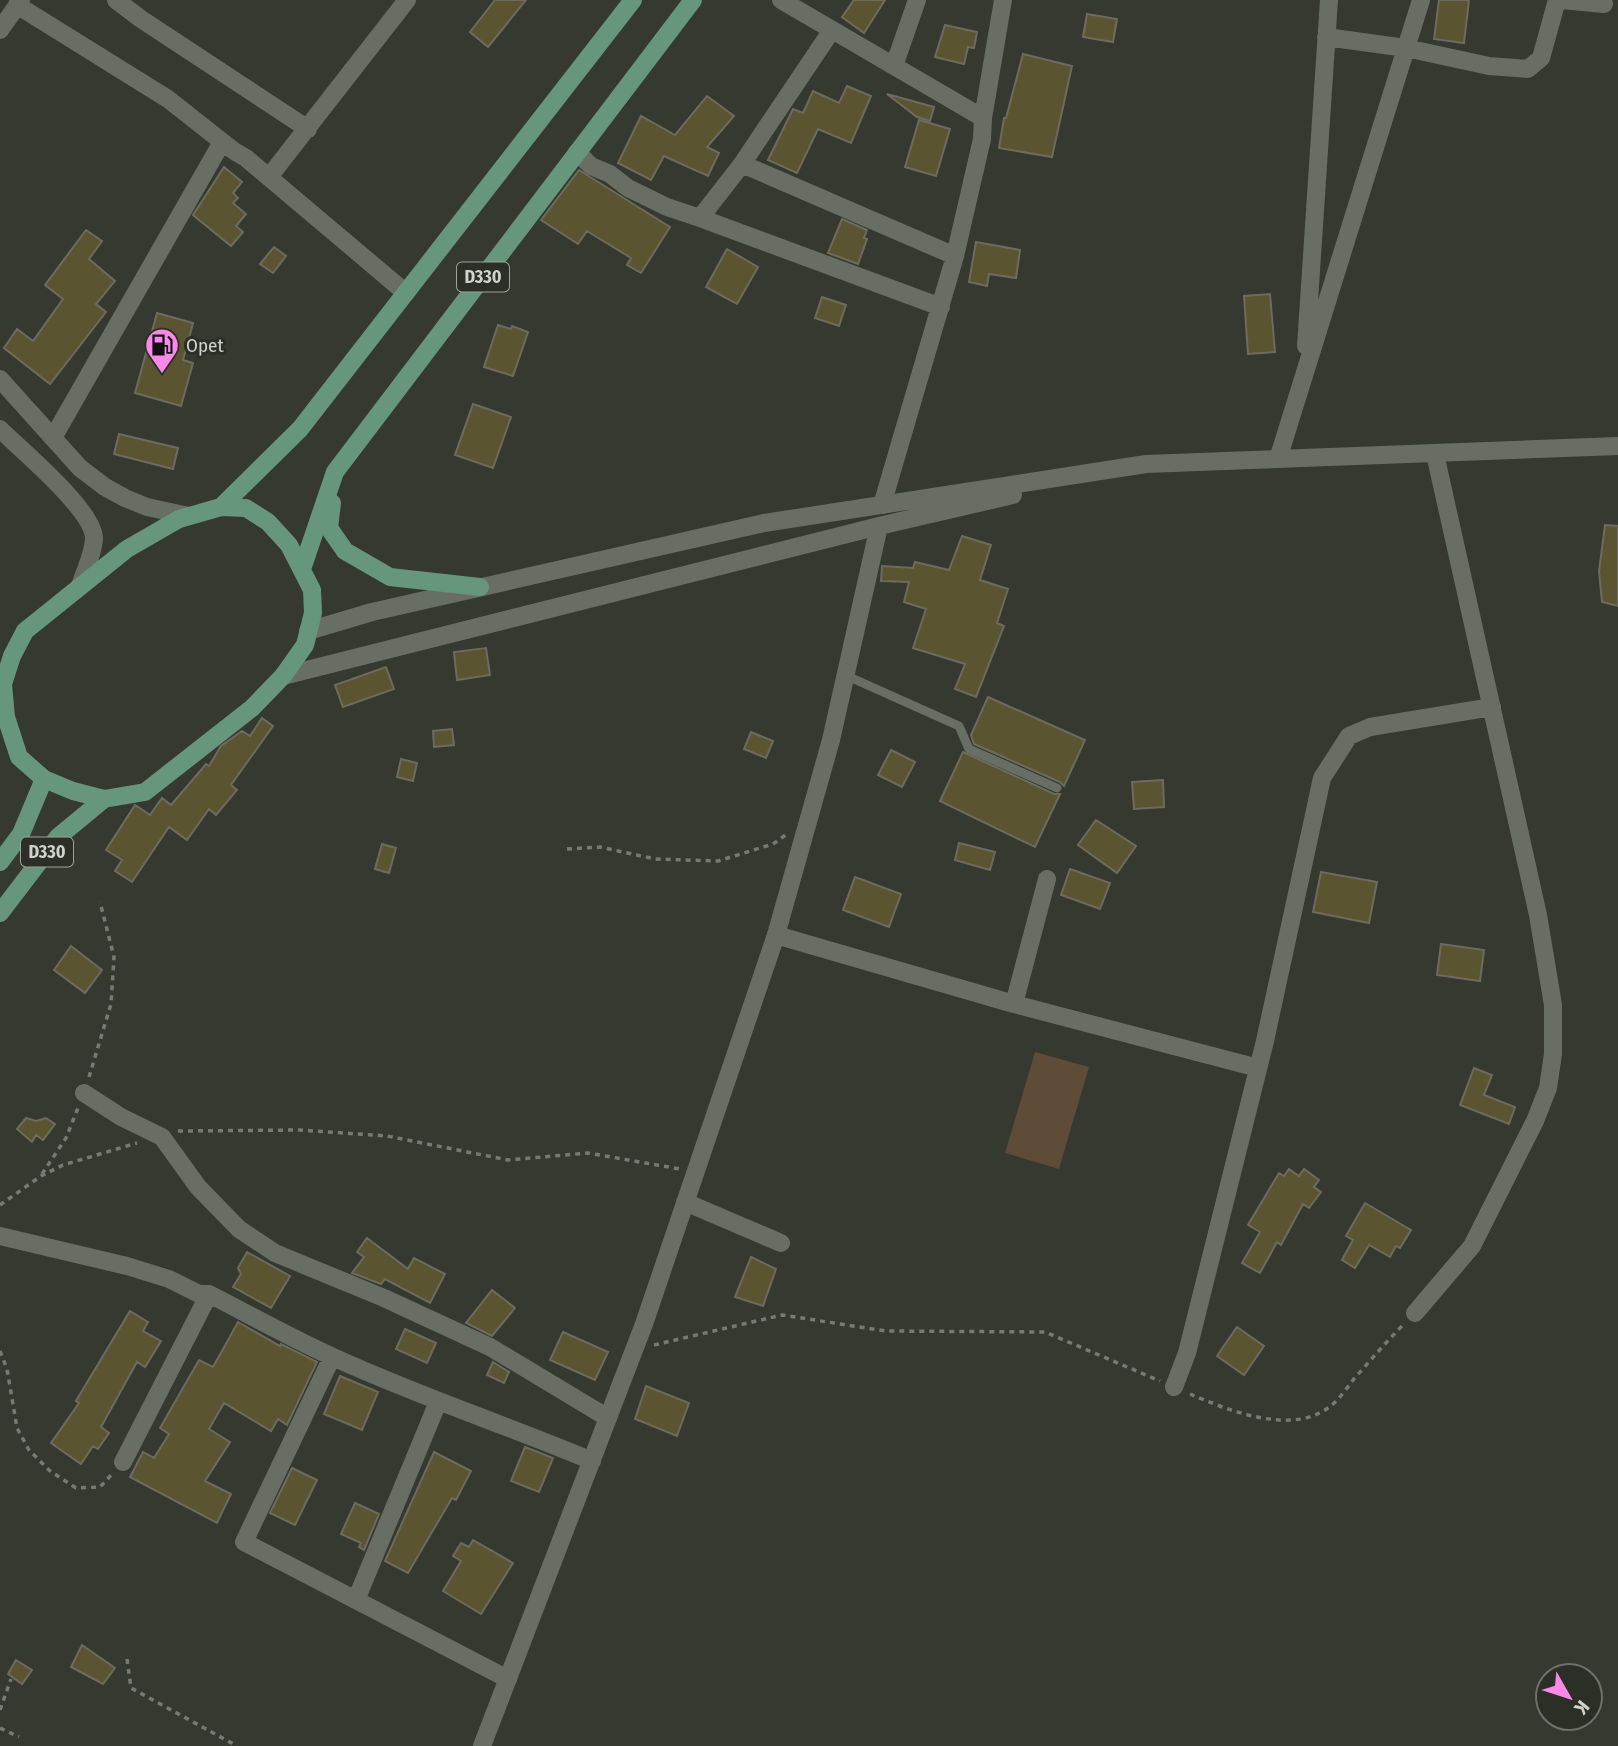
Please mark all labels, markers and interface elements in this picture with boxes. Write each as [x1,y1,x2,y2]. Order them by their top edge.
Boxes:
road number: D330 [457,262,509,292]
fuel station icon: Opet [143,326,181,375]
place label: Opet [186,334,224,357]
road number: D330 [21,838,73,866]
north arrow [1534,1662,1604,1732]
text: K [1569,1696,1594,1720]

